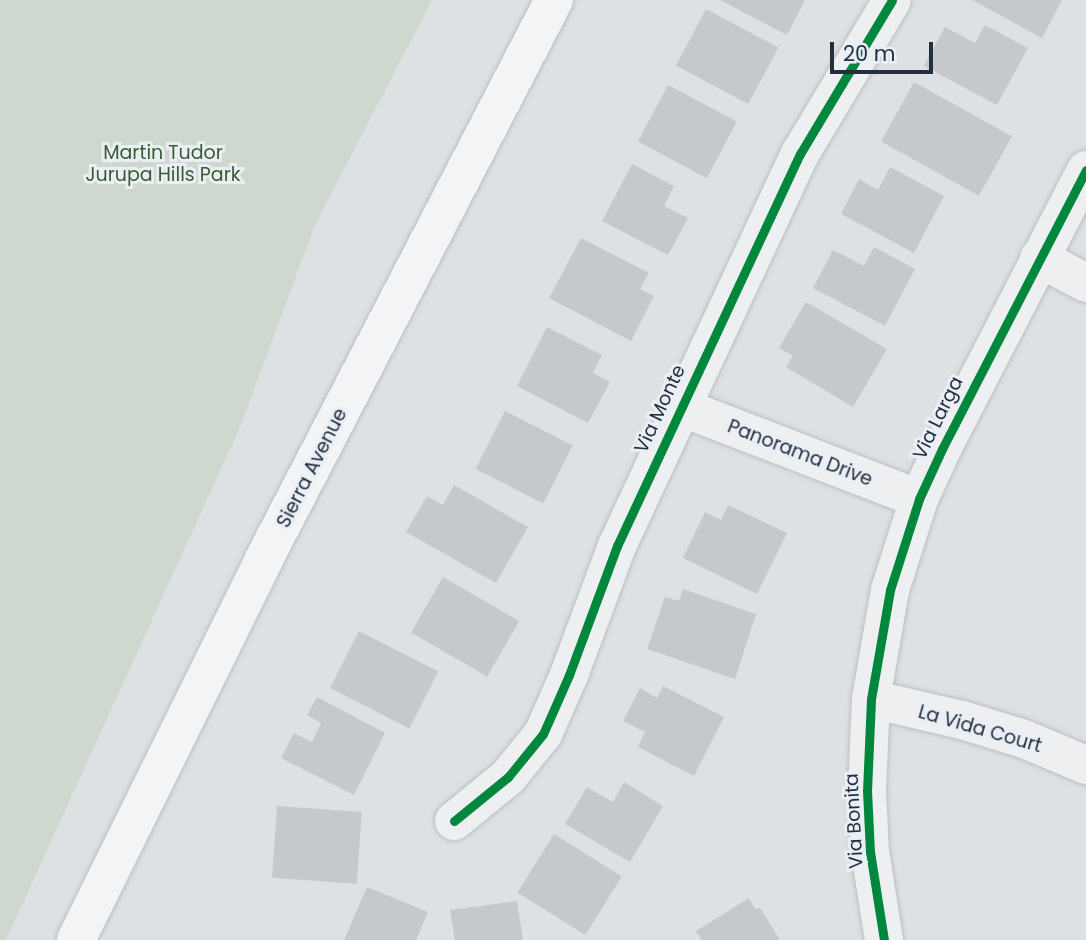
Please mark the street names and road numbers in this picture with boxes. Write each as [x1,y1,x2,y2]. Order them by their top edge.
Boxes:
street label: Via Monte [630,361,690,457]
street label: Via Larga [908,373,968,463]
street label: Sierra Avenue [272,404,352,532]
street label: Panorama Drive [724,415,876,491]
street label: La Vida Court [916,700,1044,758]
street label: Via Bonita [840,773,868,869]

